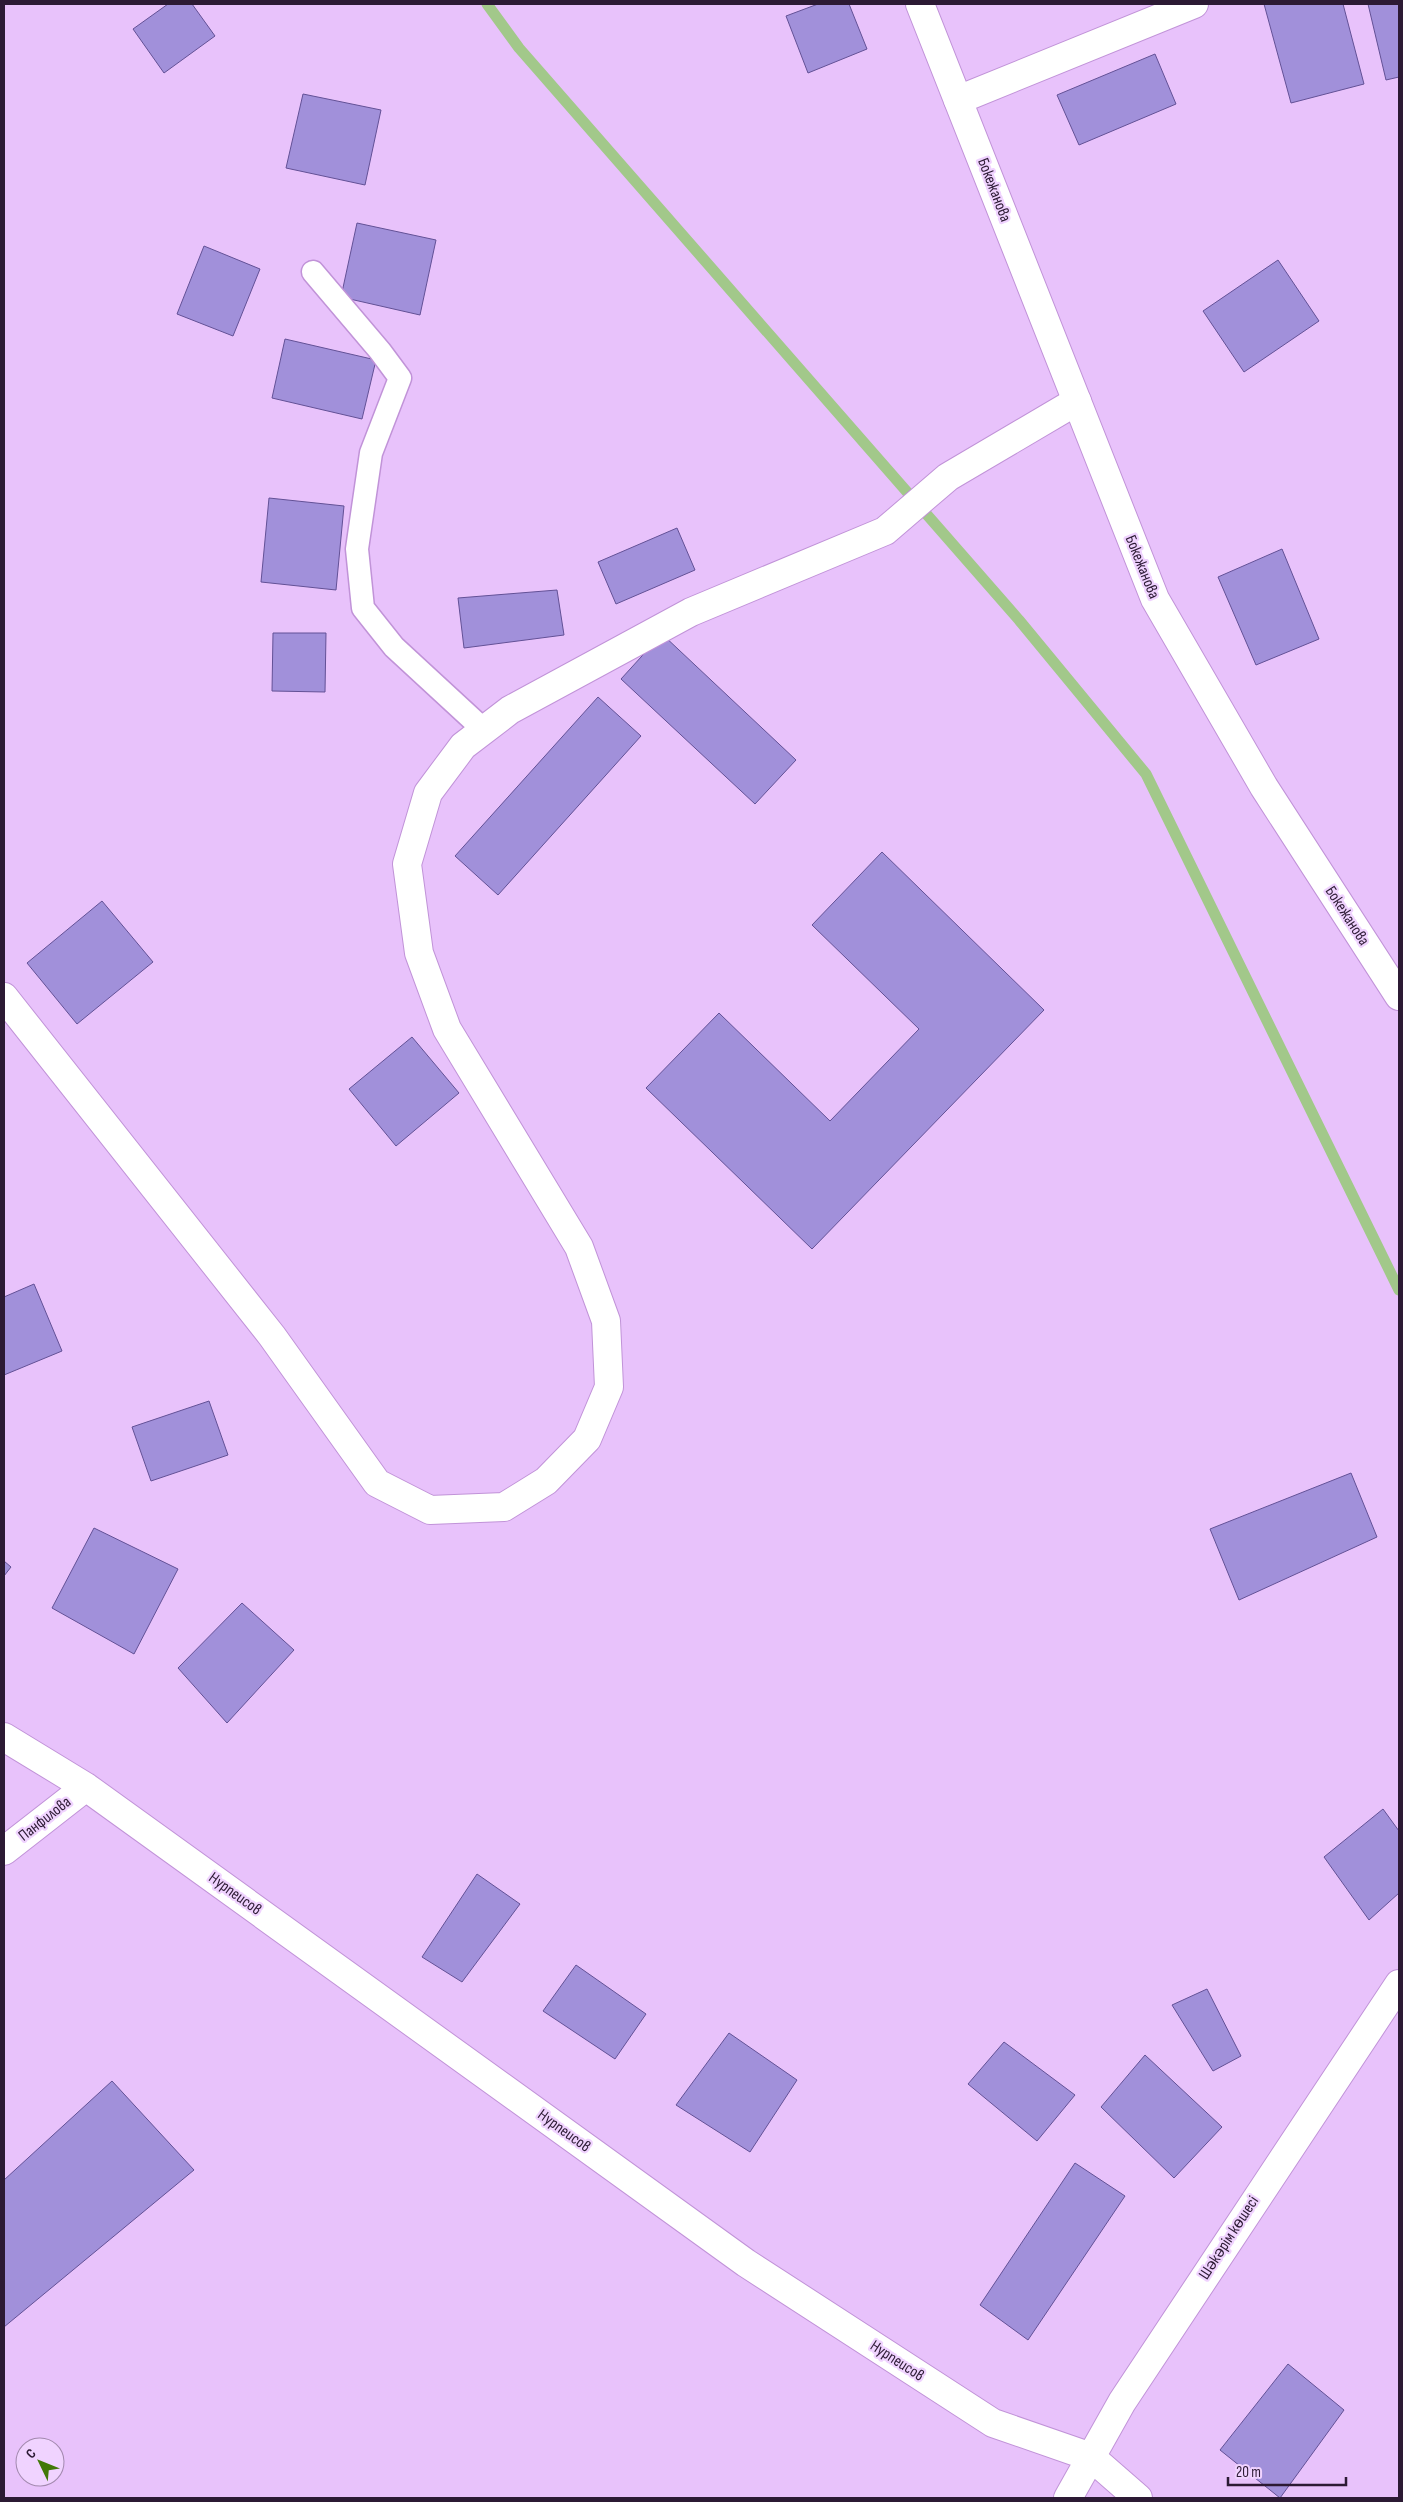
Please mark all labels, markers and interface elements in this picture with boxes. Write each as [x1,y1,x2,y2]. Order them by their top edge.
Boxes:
street label: Бокежанова [973,155,1015,225]
street label: Бокежанова [1121,532,1163,602]
street label: Бокежанова [1321,883,1373,949]
street label: Панфилова [15,1793,75,1845]
street label: Нурпеисов [205,1869,265,1919]
street label: Нурпеисов [534,2106,594,2156]
street label: Шәкәрім көшесі [1195,2193,1263,2283]
street label: Нурпеисов [866,2337,928,2385]
north arrow [15,2437,65,2487]
text: С [22,2445,40,2462]
scale bar [1228,2454,1346,2486]
text: 20 m [1236,2463,1261,2482]

